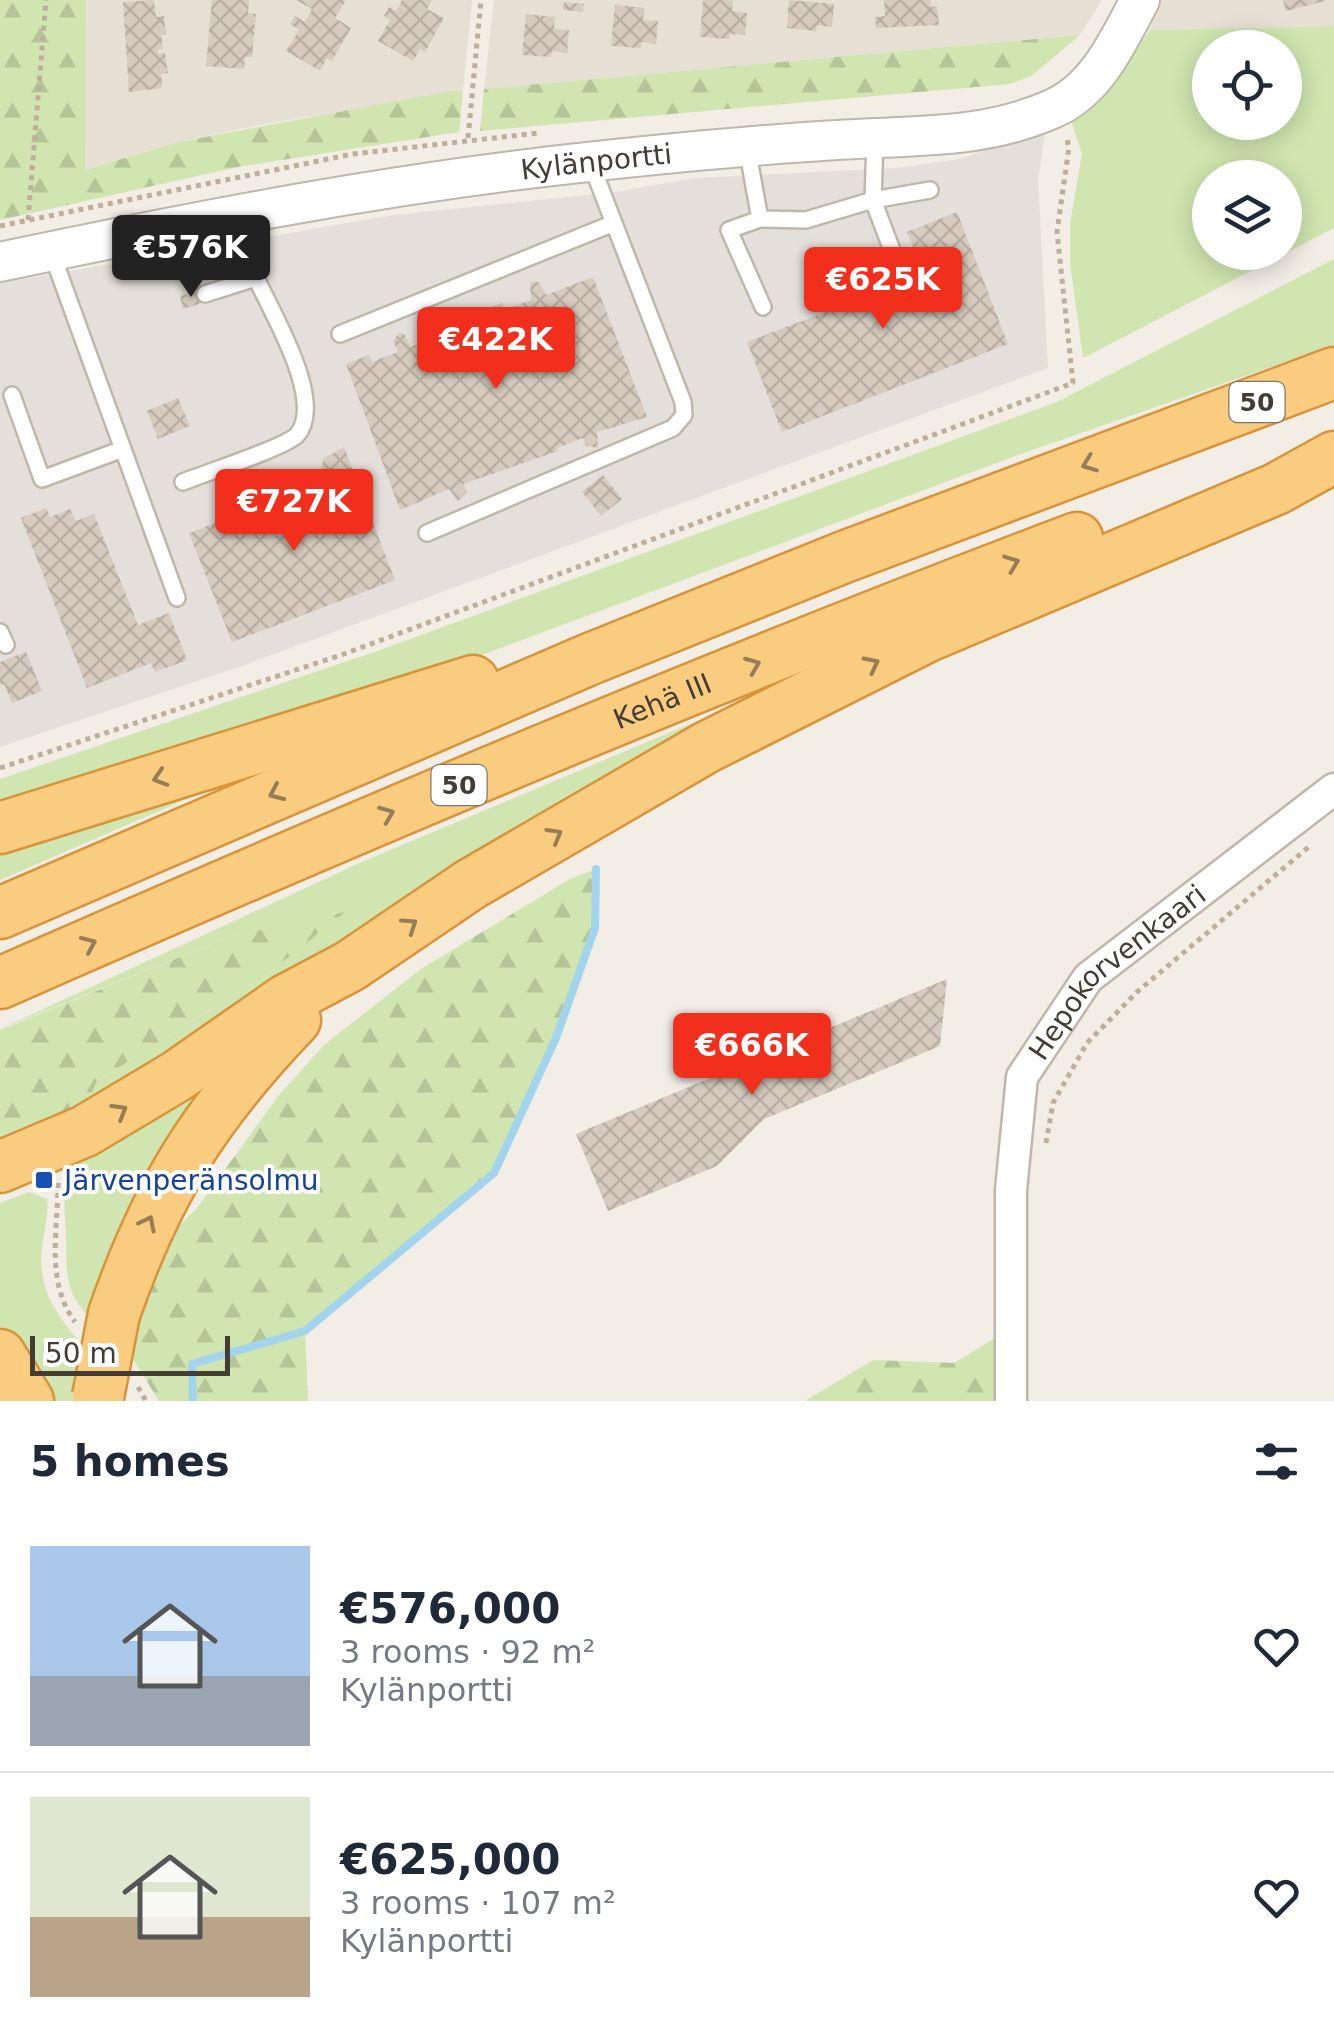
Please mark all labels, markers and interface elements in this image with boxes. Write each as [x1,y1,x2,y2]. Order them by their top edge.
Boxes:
map controls [1192,30,1302,270]
button: locate [1192,30,1302,140]
street label: Kylänportti [519,137,673,186]
button: layers [1192,160,1302,270]
pin: €576K [121,215,261,300]
text: €576K [134,228,248,266]
pin: €625K [813,247,953,332]
text: €625K [826,260,940,298]
pin: €422K [426,307,566,392]
text: €422K [439,320,553,358]
road number: 50 [1230,382,1284,422]
one-way arrow [1082,453,1099,473]
pin: €727K [224,469,364,554]
text: €727K [237,482,351,520]
one-way arrow [1003,554,1020,574]
one-way arrow [743,657,761,677]
one-way arrow [861,657,879,677]
street label: Kehä III [609,666,716,736]
road number: 50 [432,765,486,805]
one-way arrow [152,767,169,787]
one-way arrow [268,781,286,801]
one-way arrow [378,806,395,826]
one-way arrow [544,828,562,847]
street label: Hepokorvenkaari [1022,877,1212,1066]
one-way arrow [399,919,418,937]
one-way arrow [79,936,97,956]
pin: €666K [682,1013,822,1098]
text: €666K [695,1026,809,1064]
one-way arrow [109,1104,127,1123]
place label: Järvenperänsolmu [62,1164,318,1197]
marker: Järvenperänsolmu [33,1169,55,1191]
one-way arrow [136,1216,155,1234]
scale bar [30,1331,230,1376]
text: 50 m [45,1337,117,1370]
icon: filters [1249,1434,1304,1489]
text: 5 homes [30,1437,230,1486]
text: €576,000 [340,1584,561,1633]
icon: home [110,1586,230,1706]
icon: heart [1249,1619,1304,1674]
text: 3 rooms · 92 m² [340,1633,595,1671]
text: Kylänportti [340,1671,513,1709]
text: €625,000 [340,1835,561,1884]
icon: home [110,1837,230,1957]
icon: heart [1249,1870,1304,1925]
text: 3 rooms · 107 m² [340,1884,616,1922]
text: Kylänportti [340,1922,513,1960]

